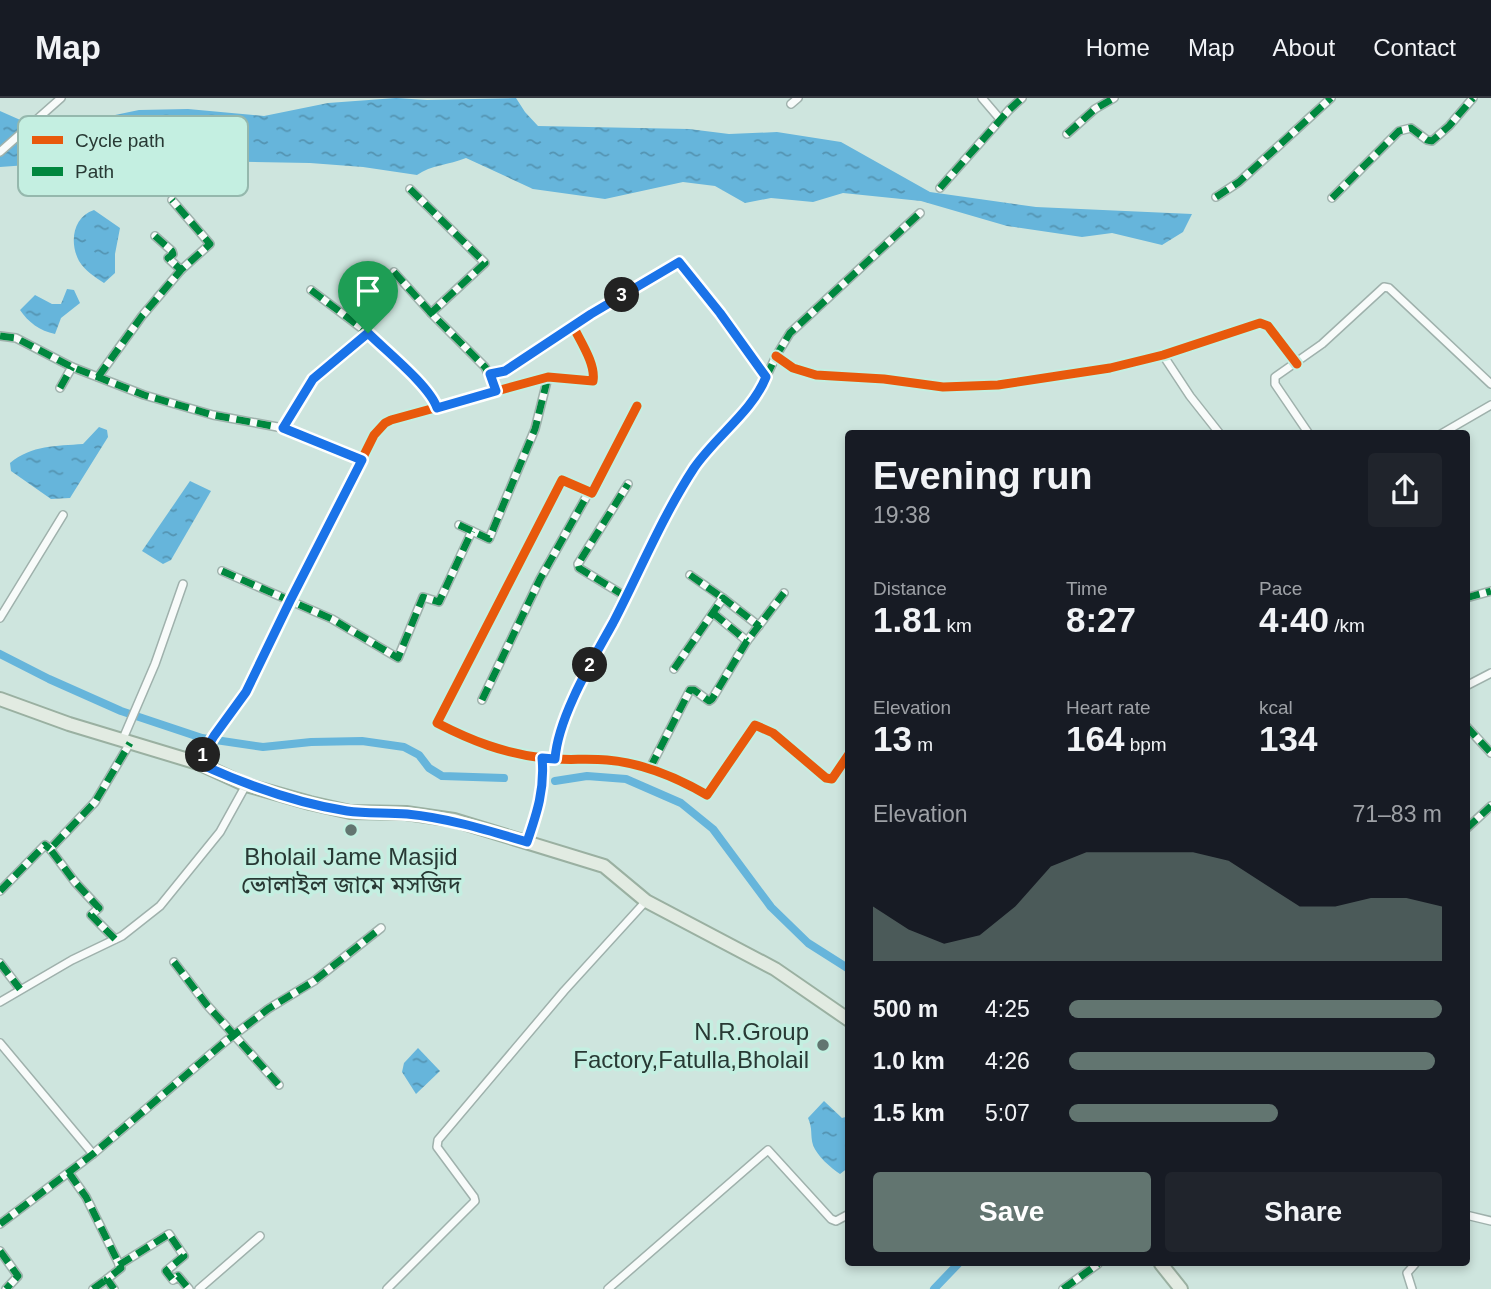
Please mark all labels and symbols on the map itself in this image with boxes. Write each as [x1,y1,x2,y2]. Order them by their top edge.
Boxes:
legend [18,116,248,196]
text: Cycle path [75,130,165,151]
text: Path [75,161,114,182]
pin [338,261,398,333]
pin: 3 [604,278,640,312]
pin: 2 [572,648,608,682]
pin: 1 [186,738,220,772]
marker: Bholail Jame Masjid ভোলাইল জামে মসজিদ [343,822,359,838]
place label: Bholail Jame Masjid ভোলাইল জামে মসজিদ [241,843,462,898]
place label: N.R.Group Factory,Fatulla,Bholail [573,1018,809,1073]
marker: N.R.Group Factory,Fatulla,Bholail [815,1037,831,1053]

